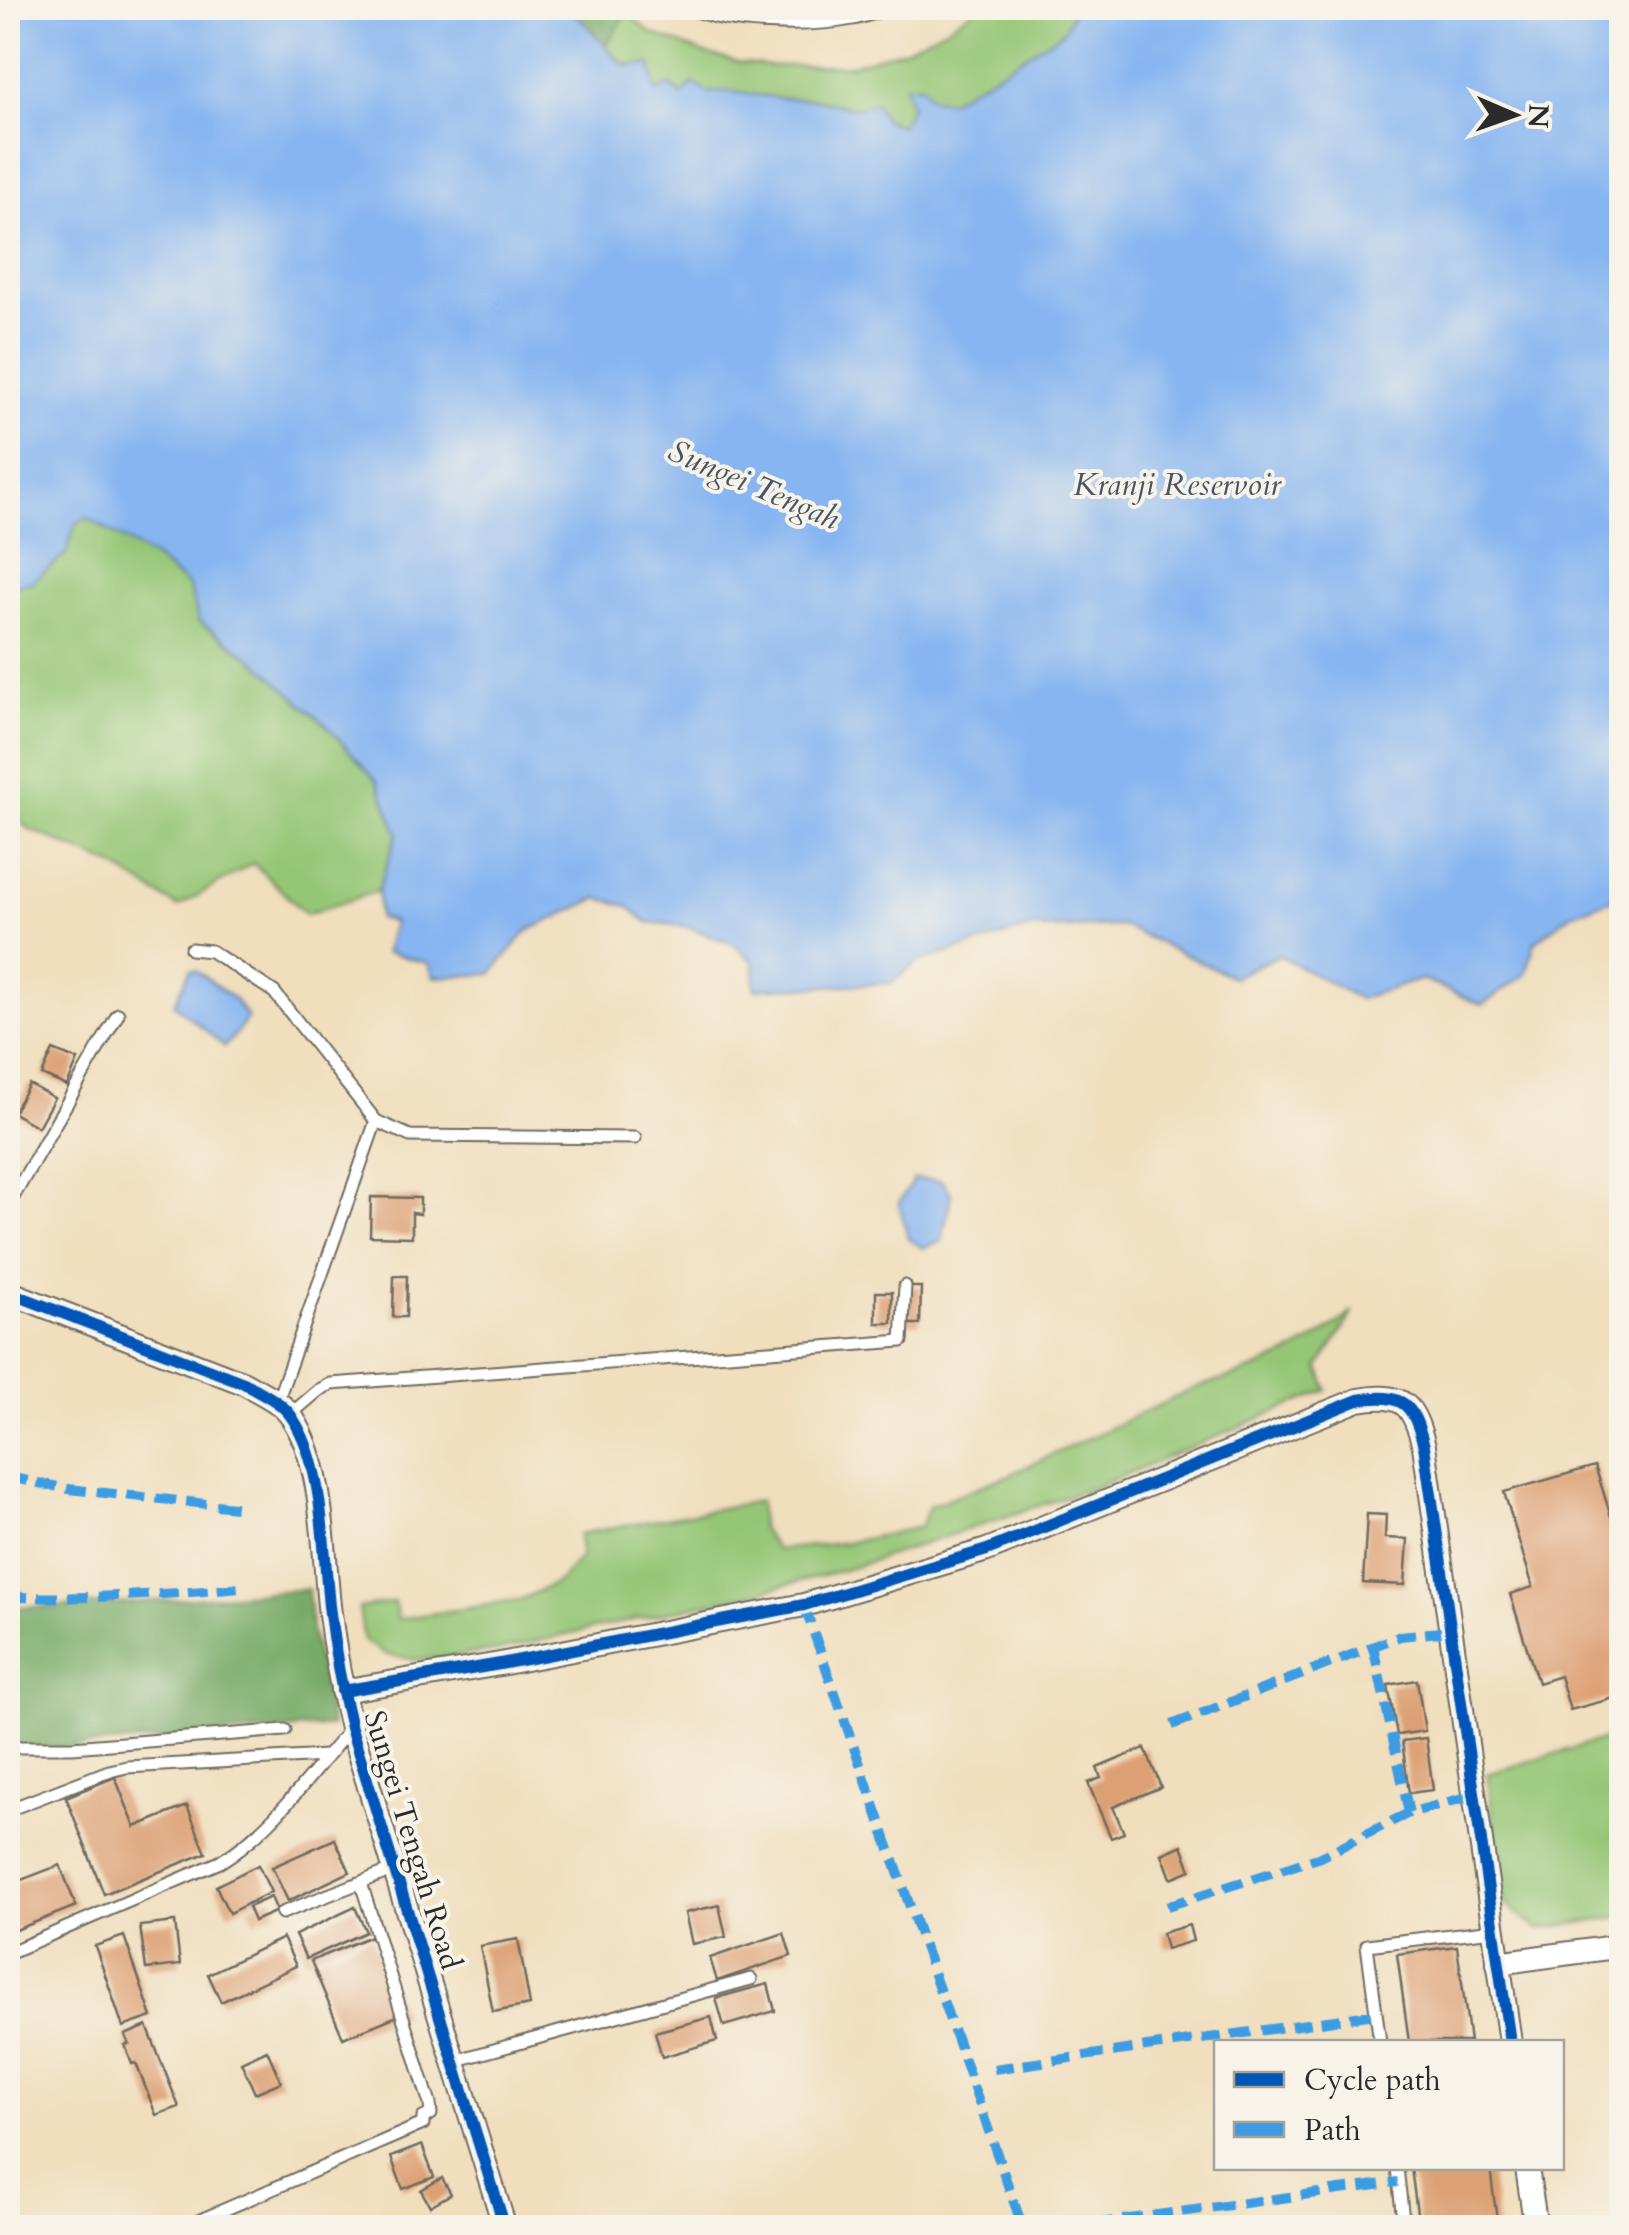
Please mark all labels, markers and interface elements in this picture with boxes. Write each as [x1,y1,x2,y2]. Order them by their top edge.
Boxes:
north arrow [1464,65,1564,165]
text: N [1519,103,1557,129]
water label: Sungei Tengah [661,429,846,541]
water label: Kranji Reservoir [1073,463,1282,507]
street label: Sungei Tengah Road [354,1706,471,1975]
legend [1214,2040,1564,2170]
text: Cycle path [1304,2060,1441,2101]
text: Path [1304,2110,1361,2151]

